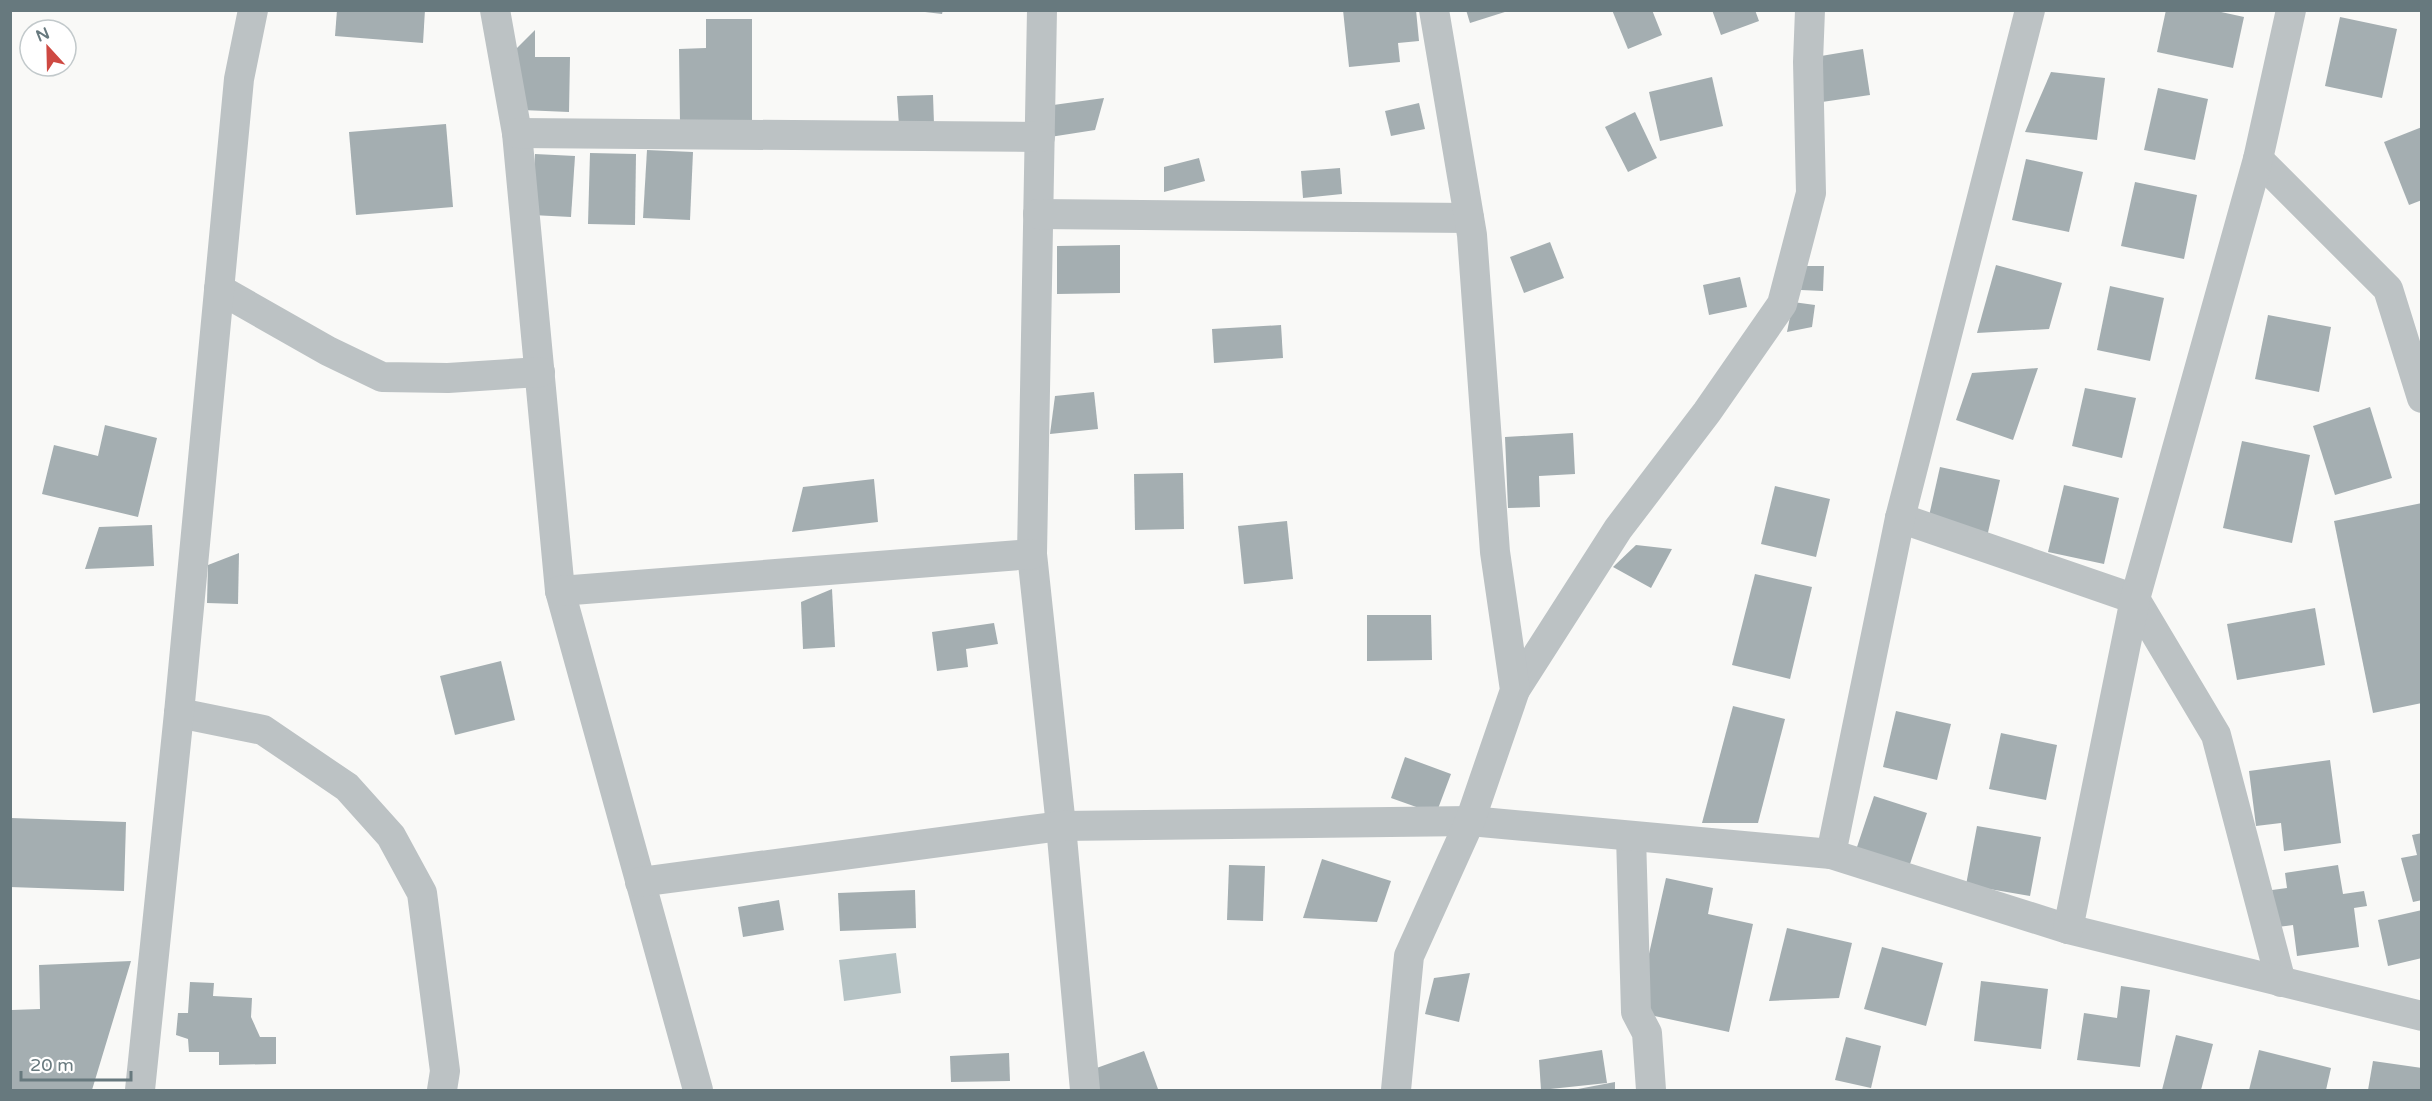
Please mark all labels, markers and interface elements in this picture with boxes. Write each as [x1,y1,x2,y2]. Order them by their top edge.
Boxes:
north arrow [18,18,78,78]
text: N [33,23,52,47]
scale bar [21,1044,130,1082]
text: 20 m [30,1054,74,1076]

